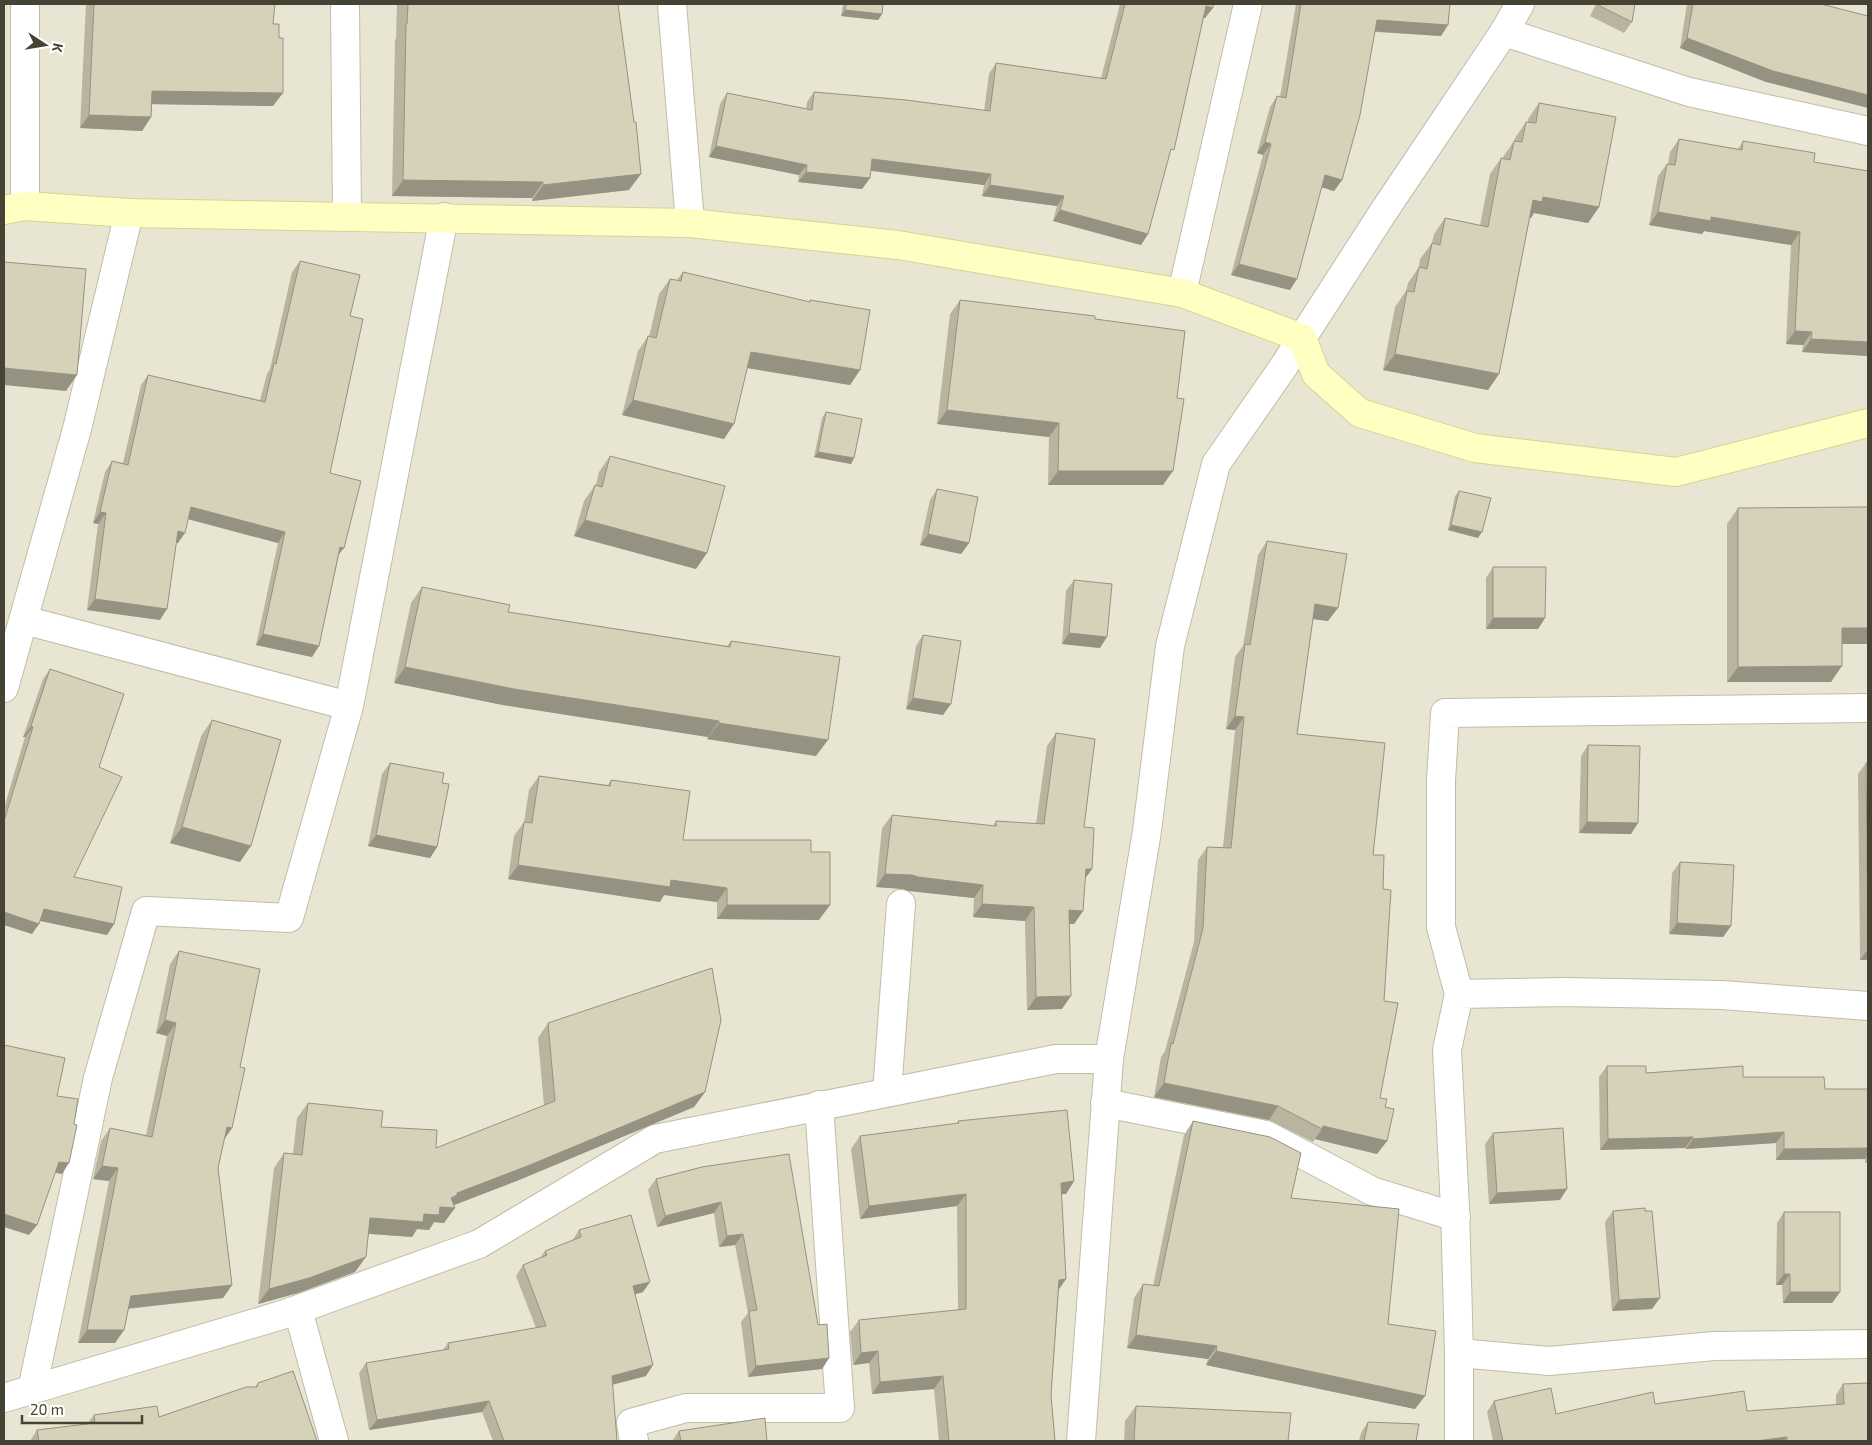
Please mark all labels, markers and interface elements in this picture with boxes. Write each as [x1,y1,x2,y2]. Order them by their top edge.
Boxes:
north arrow [20,20,70,70]
text: K [49,42,67,54]
scale bar [22,1392,142,1424]
text: 20 m [30,1400,64,1418]

